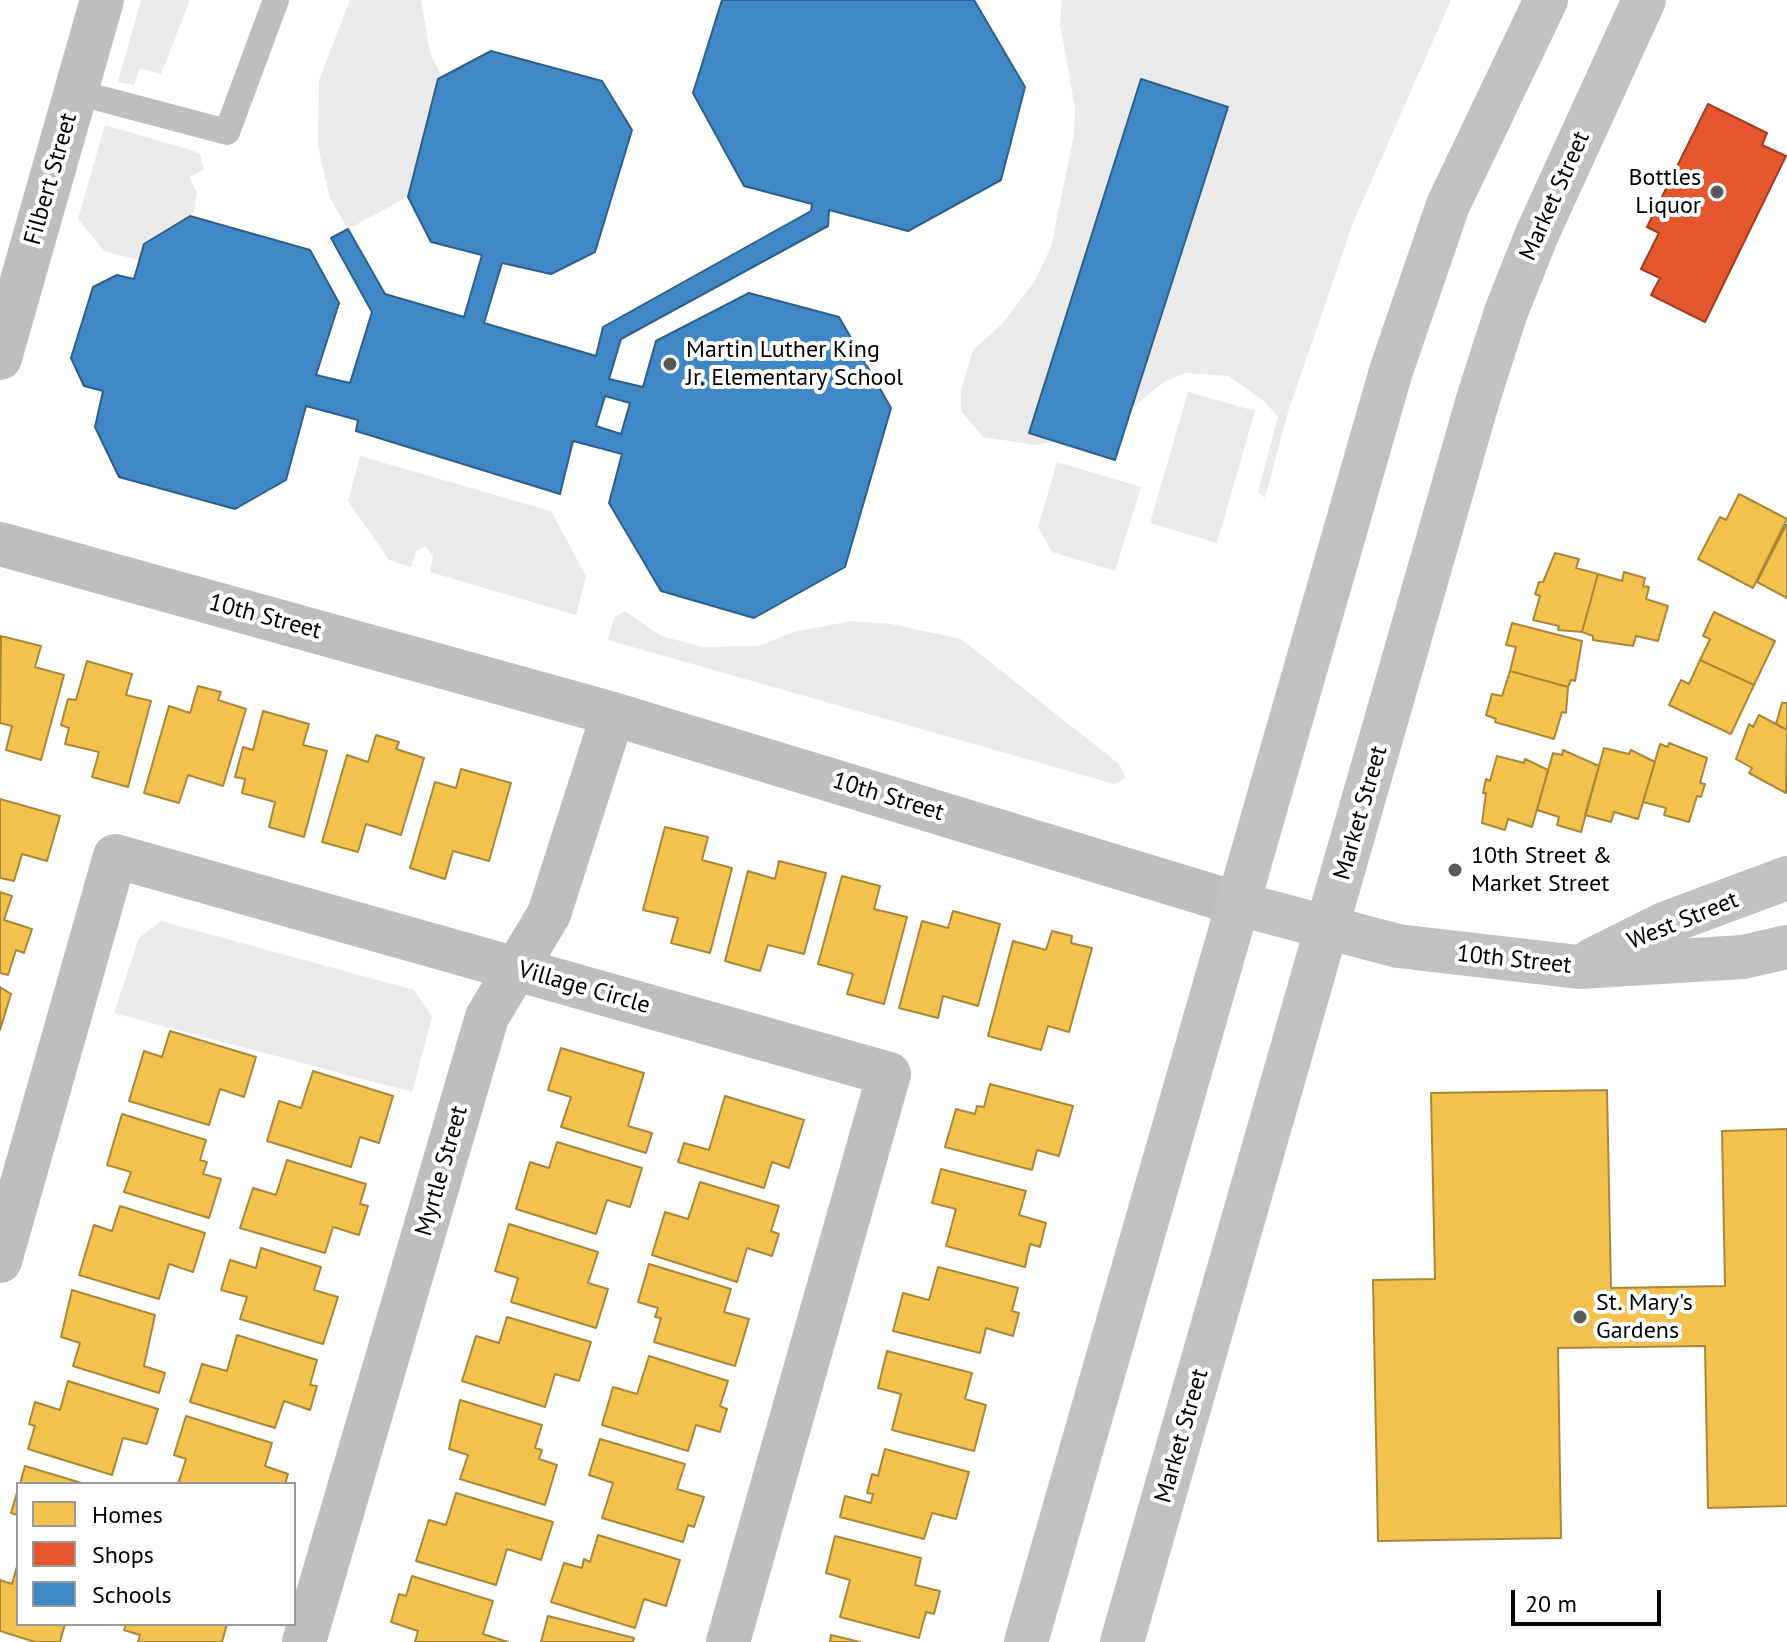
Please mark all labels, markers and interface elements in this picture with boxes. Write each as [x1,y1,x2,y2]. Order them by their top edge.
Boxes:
street label: Filbert Street [18,110,84,248]
street label: Market Street [1514,127,1596,265]
place label: Bottles Liquor [1629,164,1701,220]
marker: Bottles Liquor [1708,183,1726,201]
place label: Martin Luther King Jr. Elementary School [686,336,903,392]
marker: Martin Luther King Jr. Elementary School [661,355,679,373]
street label: 10th Street [206,588,324,646]
street label: Market Street [1328,743,1394,883]
street label: 10th Street [829,766,947,828]
place label: 10th Street & Market Street [1471,842,1612,898]
marker: 10th Street & Market Street [1446,861,1464,879]
street label: West Street [1623,886,1743,956]
street label: 10th Street [1455,940,1573,980]
street label: Village Circle [515,955,653,1021]
street label: Myrtle Street [410,1103,474,1239]
place label: St. Mary's Gardens [1596,1289,1693,1345]
marker: St. Mary's Gardens [1571,1308,1589,1326]
street label: Market Street [1149,1366,1215,1506]
legend [16,1482,296,1626]
text: Homes [92,1499,163,1530]
text: Shops [92,1539,154,1570]
scale bar [1515,1574,1665,1624]
text: Schools [92,1579,172,1610]
text: 20 m [1525,1588,1577,1619]

